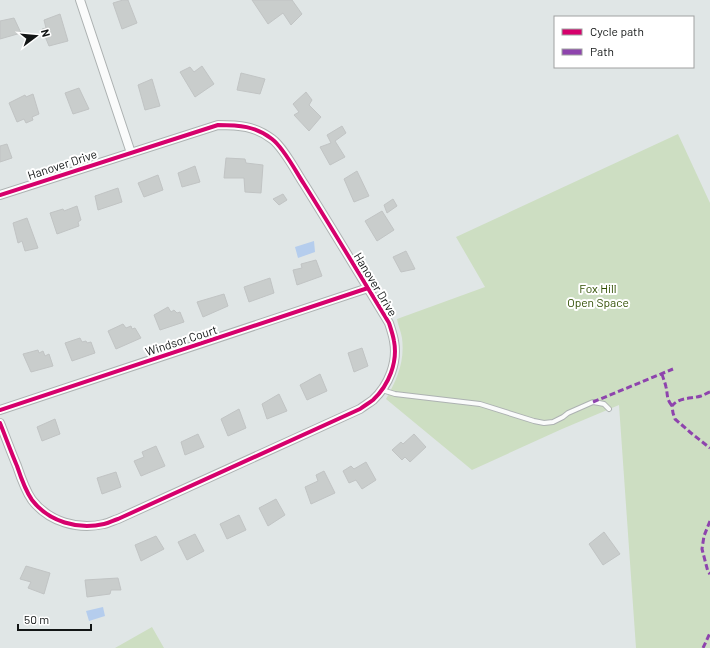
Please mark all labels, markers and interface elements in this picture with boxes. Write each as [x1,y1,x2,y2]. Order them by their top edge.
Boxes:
north arrow [16,16,56,56]
legend [554,16,694,68]
text: Cycle path [590,24,644,38]
text: N [39,28,53,38]
text: Path [590,44,614,58]
street label: Hanover Drive [26,146,98,182]
street label: Hanover Drive [351,250,401,318]
park label: Fox Hill Open Space [567,281,629,309]
street label: Windsor Court [143,322,219,358]
scale bar [18,606,91,632]
text: 50 m [24,612,49,626]

